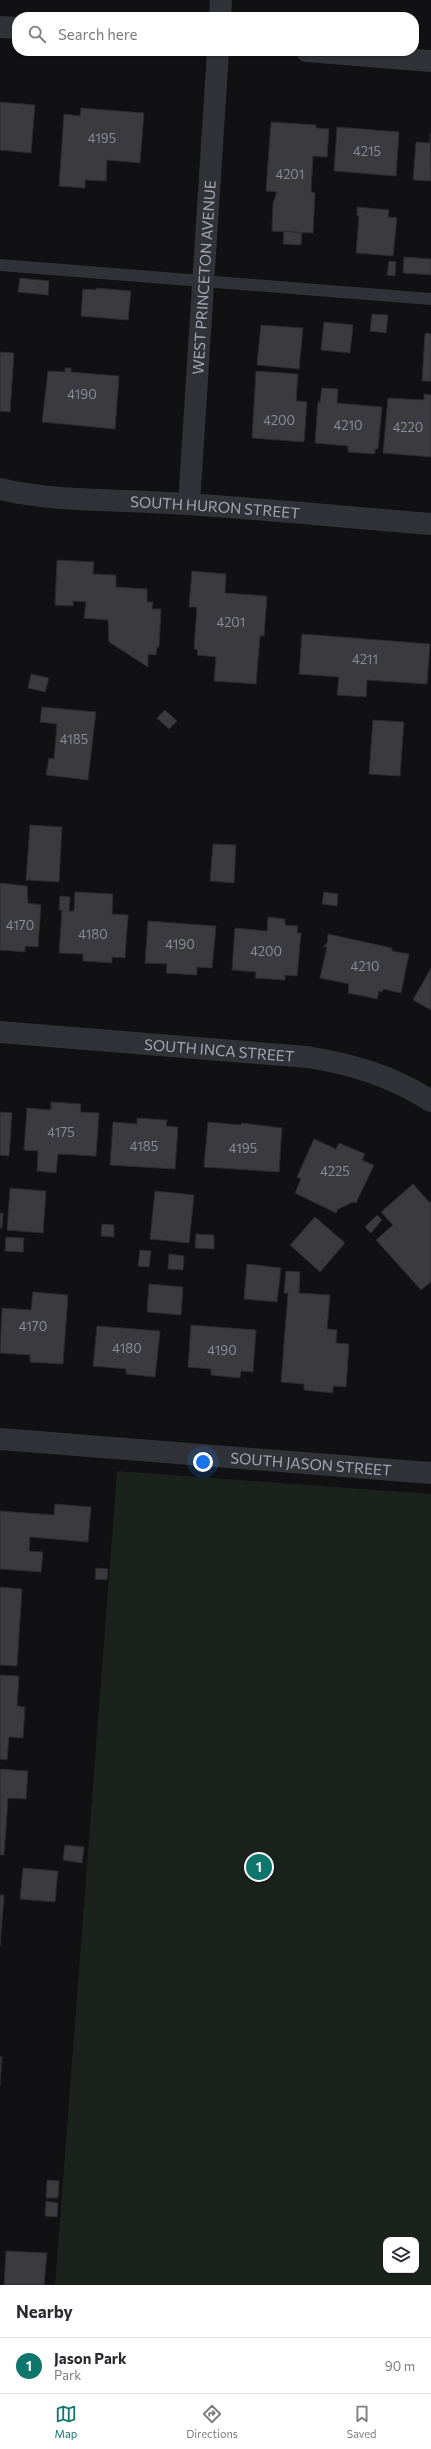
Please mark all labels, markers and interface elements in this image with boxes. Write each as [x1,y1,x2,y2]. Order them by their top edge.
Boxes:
search box [12,12,419,56]
icon: search [26,23,48,45]
text: Search here [58,25,137,43]
house number: 4195 [88,130,116,146]
house number: 4215 [353,143,381,159]
house number: 4201 [276,166,304,182]
street label: WEST PRINCETON AVENUE [188,180,219,375]
house number: 4190 [67,386,97,402]
house number: 4200 [263,412,295,428]
house number: 4210 [334,417,362,433]
house number: 4220 [393,419,423,435]
street label: SOUTH HURON STREET [130,492,301,522]
house number: 4201 [217,614,245,630]
house number: 4211 [352,651,378,667]
house number: 4185 [60,731,88,747]
house number: 4170 [6,917,34,933]
house number: 4180 [78,926,108,942]
house number: 4190 [165,936,195,952]
house number: 4200 [250,943,282,959]
house number: 4210 [351,958,379,974]
street label: SOUTH INCA STREET [144,1035,295,1065]
house number: 4175 [47,1124,75,1140]
house number: 4185 [130,1138,158,1154]
house number: 4195 [229,1140,257,1156]
house number: 4225 [320,1163,350,1179]
house number: 4170 [19,1318,47,1334]
house number: 4180 [112,1340,142,1356]
house number: 4190 [207,1342,237,1358]
street label: SOUTH JASON STREET [230,1448,393,1479]
your location [193,1452,213,1472]
pin: 1 [246,1852,272,1882]
map controls [383,2237,419,2273]
button: layers [383,2237,419,2273]
text: Nearby [16,2301,73,2322]
text: Jason Park [54,2349,127,2367]
text: 1 [26,2358,32,2374]
text: 90 m [385,2358,415,2374]
text: Park [54,2367,81,2383]
tab: Map [55,2403,77,2440]
tab: Directions [186,2403,238,2440]
tab: Saved [347,2403,376,2440]

